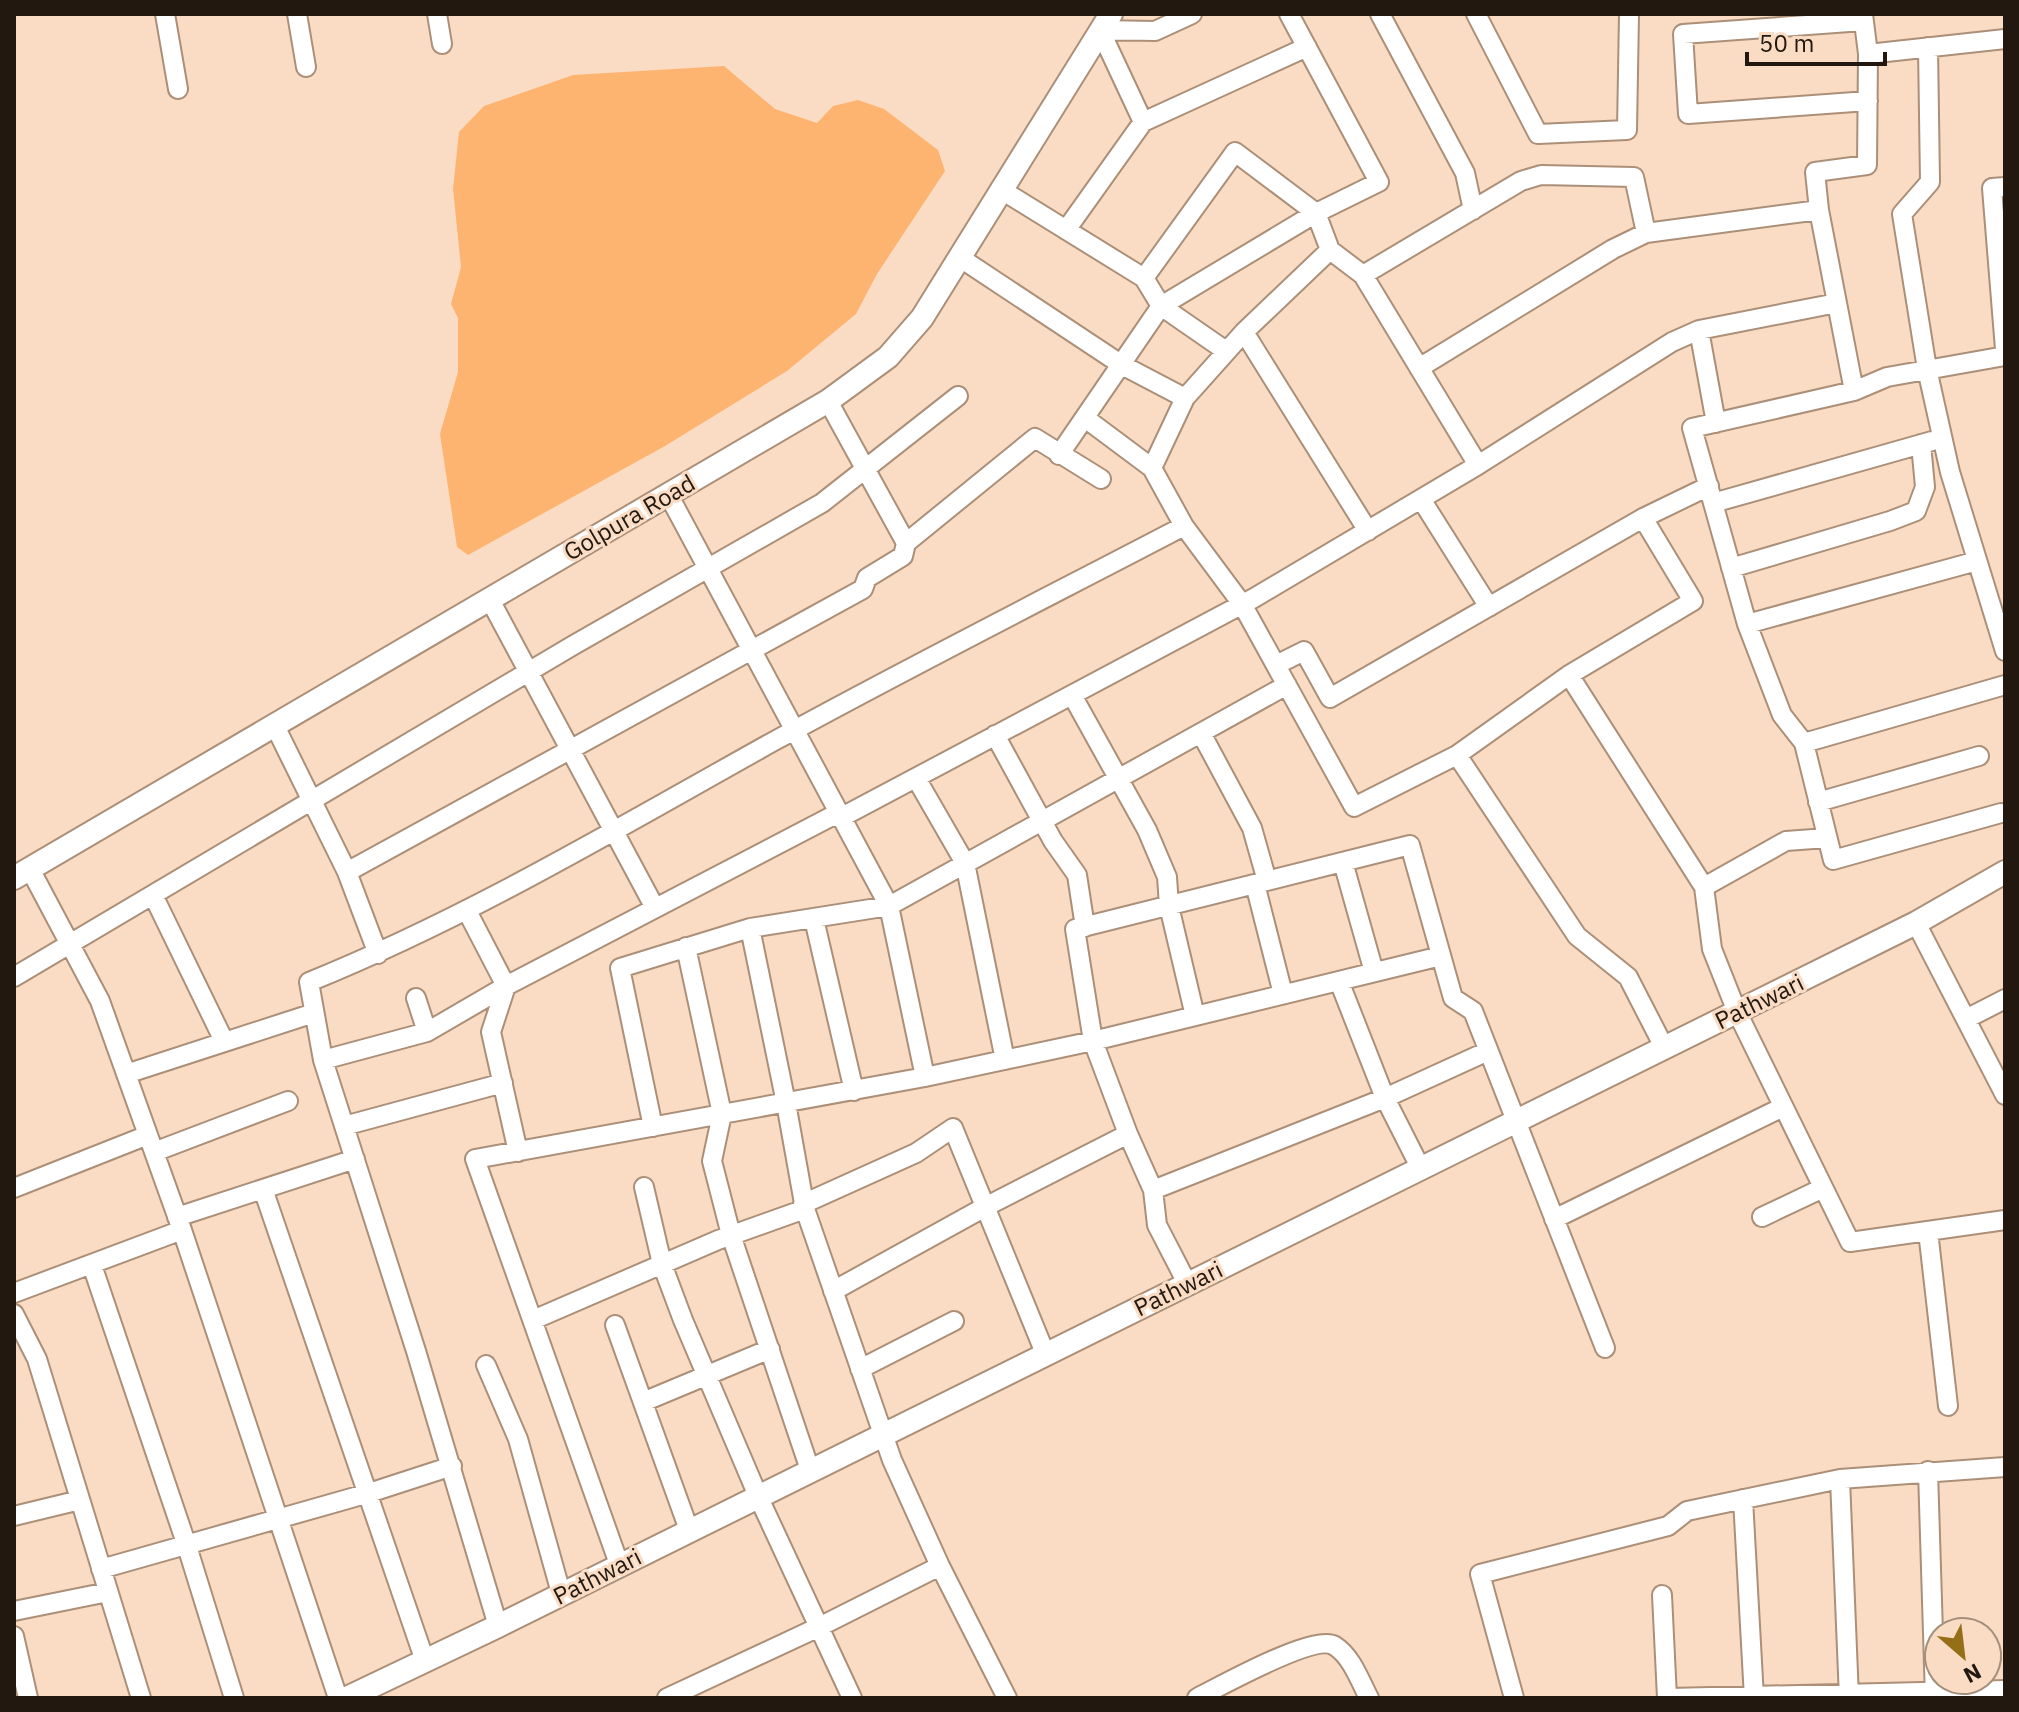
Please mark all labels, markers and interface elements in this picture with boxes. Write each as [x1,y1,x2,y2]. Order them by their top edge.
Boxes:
scale bar [1747,16,1885,66]
text: 50 m [1759,27,1814,59]
street label: Golpura Road [558,466,700,568]
street label: Pathwari [1709,966,1809,1036]
street label: Pathwari [1128,1253,1228,1323]
street label: Pathwari [547,1540,647,1612]
north arrow [1923,1616,2003,1696]
text: N [1959,1658,1986,1691]

